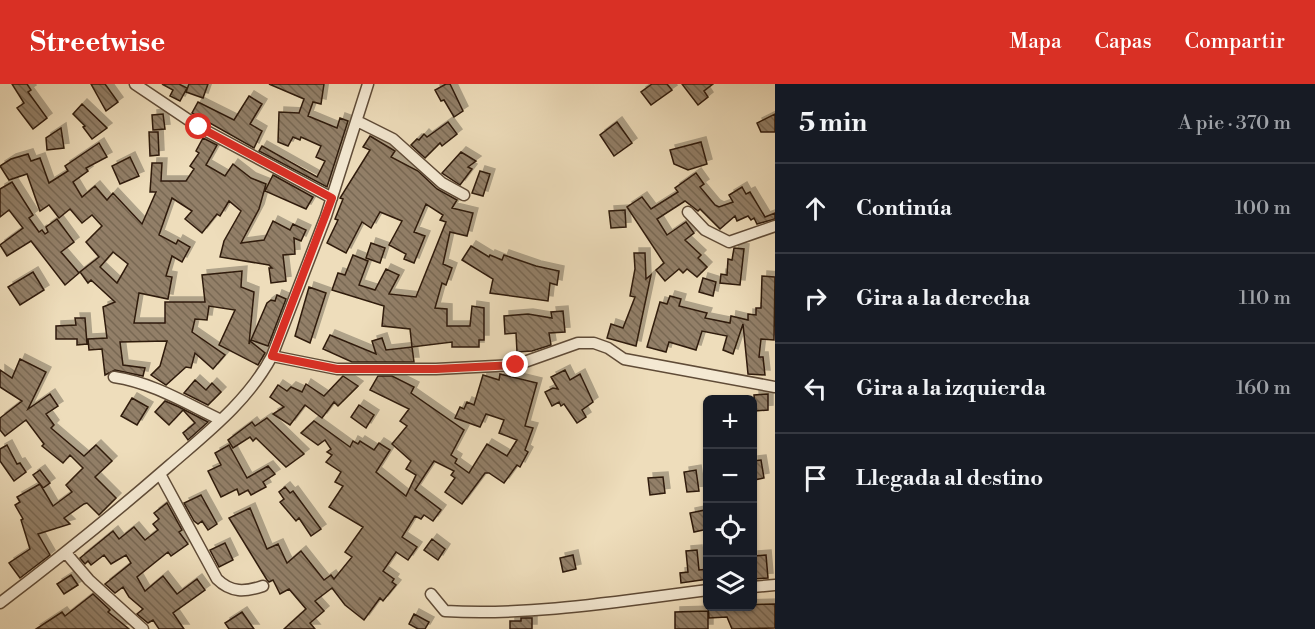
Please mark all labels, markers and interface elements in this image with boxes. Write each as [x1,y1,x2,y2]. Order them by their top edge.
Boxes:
text: Streetwise [30,25,165,60]
text: Mapa [1010,29,1062,55]
text: Capas [1095,29,1152,55]
text: Compartir [1185,29,1285,55]
text: 5 min [799,107,867,139]
text: A pie · 370 m [1178,111,1291,136]
route start [185,113,211,139]
icon: ahead [799,192,832,225]
text: Continúa [856,195,952,222]
text: 100 m [1235,196,1291,221]
icon: right [799,282,832,315]
text: Gira a la derecha [856,285,1030,312]
text: 110 m [1239,286,1291,311]
route end [502,351,528,377]
icon: left [799,372,832,405]
text: Gira a la izquierda [856,375,1046,402]
text: 160 m [1236,376,1291,401]
map controls [703,395,757,611]
button: + [703,395,757,449]
button: − [703,449,757,503]
icon: arrive [799,462,832,495]
text: Llegada al destino [856,465,1043,492]
button: locate [703,503,757,557]
button: layers [703,557,757,611]

